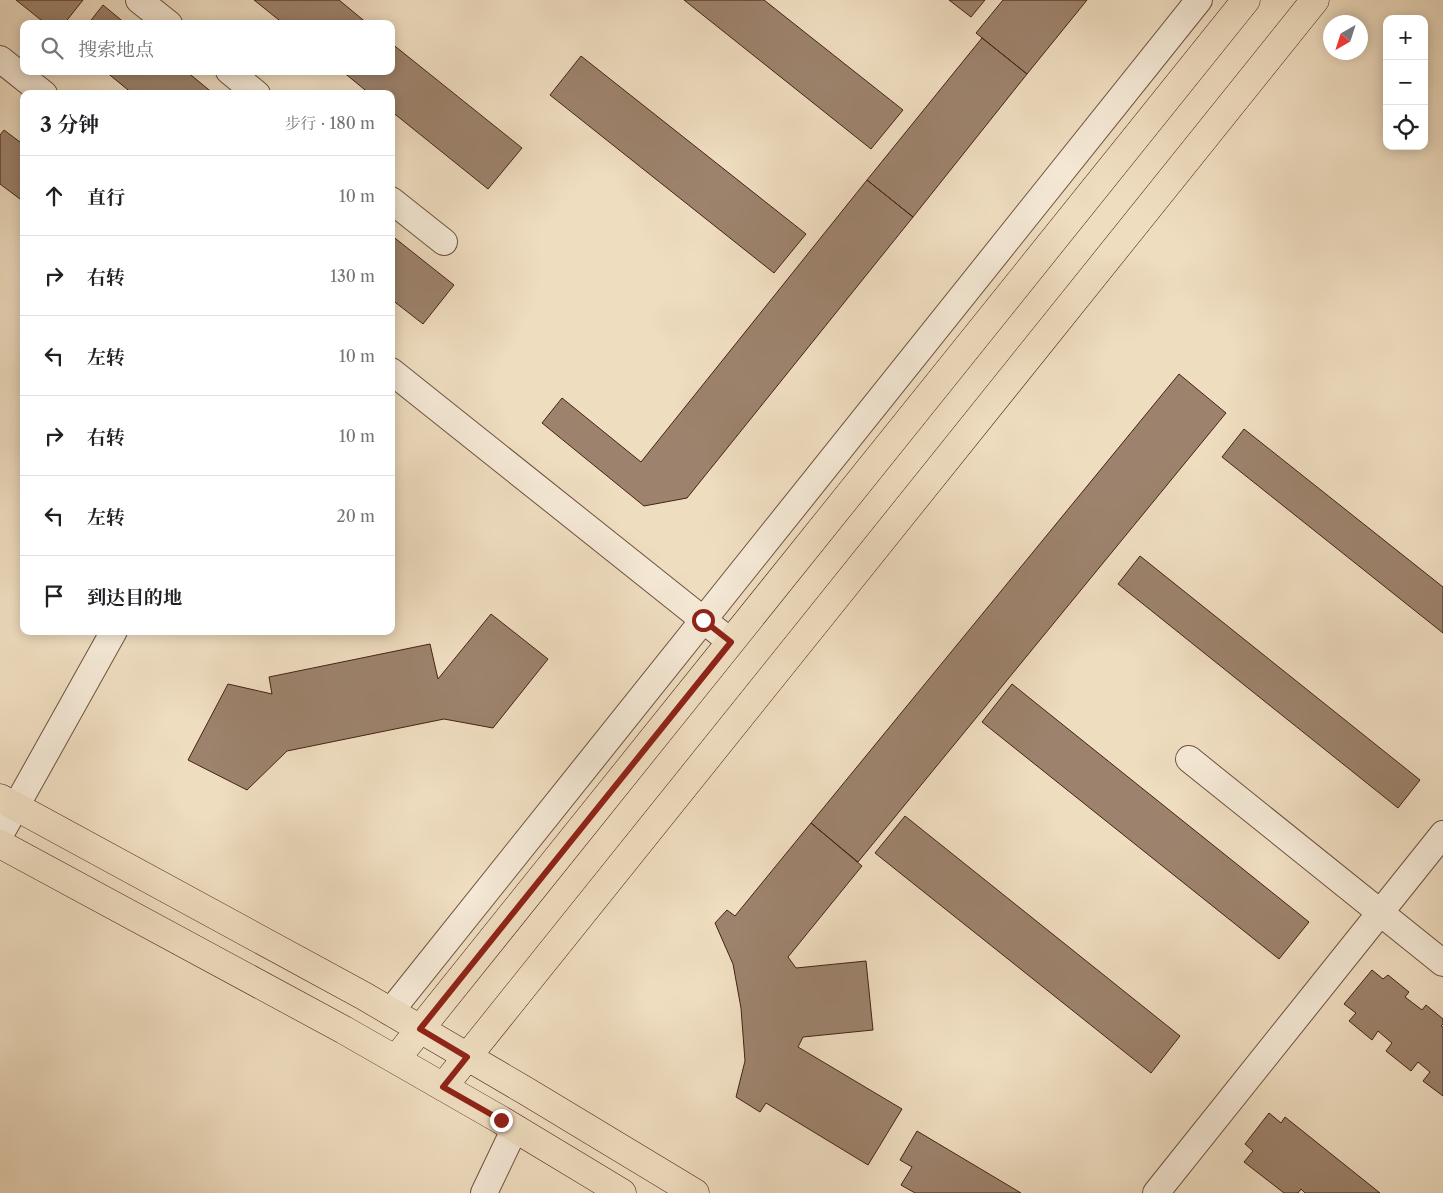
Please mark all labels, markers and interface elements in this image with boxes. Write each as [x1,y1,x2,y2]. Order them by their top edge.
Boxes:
north arrow [1323,15,1368,60]
map controls [1383,15,1428,150]
button: + [1383,15,1428,60]
search box [20,20,395,75]
icon: search [38,34,66,62]
text: 搜索地点 [78,38,154,61]
button: − [1383,60,1428,105]
button: locate [1383,105,1428,150]
text: 3 分钟 [40,112,99,137]
text: 步行 · 180 m [284,113,375,133]
icon: ahead [40,182,68,210]
text: 直行 [87,186,125,209]
text: 10 m [339,186,375,206]
icon: right [40,262,68,290]
text: 右转 [87,266,125,289]
text: 130 m [330,266,375,286]
icon: left [40,342,68,370]
text: 左转 [87,346,125,369]
text: 10 m [339,346,375,366]
icon: right [40,422,68,450]
text: 右转 [87,426,125,449]
text: 10 m [339,426,375,446]
icon: left [40,502,68,530]
text: 左转 [87,506,125,529]
text: 20 m [336,506,375,526]
icon: arrive [40,582,68,610]
text: 到达目的地 [87,586,182,609]
route start [692,609,715,632]
route end [490,1109,513,1132]

